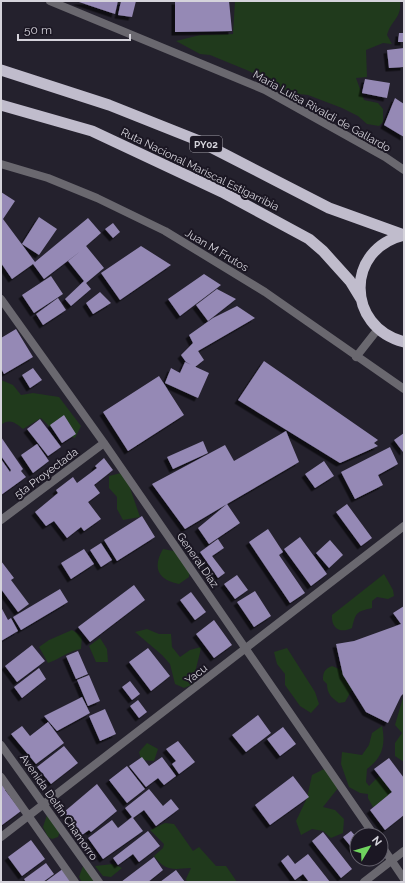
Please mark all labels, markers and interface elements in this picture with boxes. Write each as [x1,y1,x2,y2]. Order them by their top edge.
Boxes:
scale bar [18,16,130,42]
text: 50 m [24,23,52,37]
street label: Maria Luisa Rivaldi de Gallardo [251,68,393,155]
street label: Ruta Nacional Mariscal Estigarribia [119,125,281,213]
road number: PY02 [190,136,222,152]
street label: Juan M Frutos [183,226,251,274]
street label: 5ta Proyectada [12,445,81,501]
street label: General Diaz [174,530,222,591]
street label: Yacu [183,662,210,687]
street label: Avenida Delfin Chamorro [17,752,100,863]
north arrow [349,827,389,867]
text: N [369,834,384,848]

